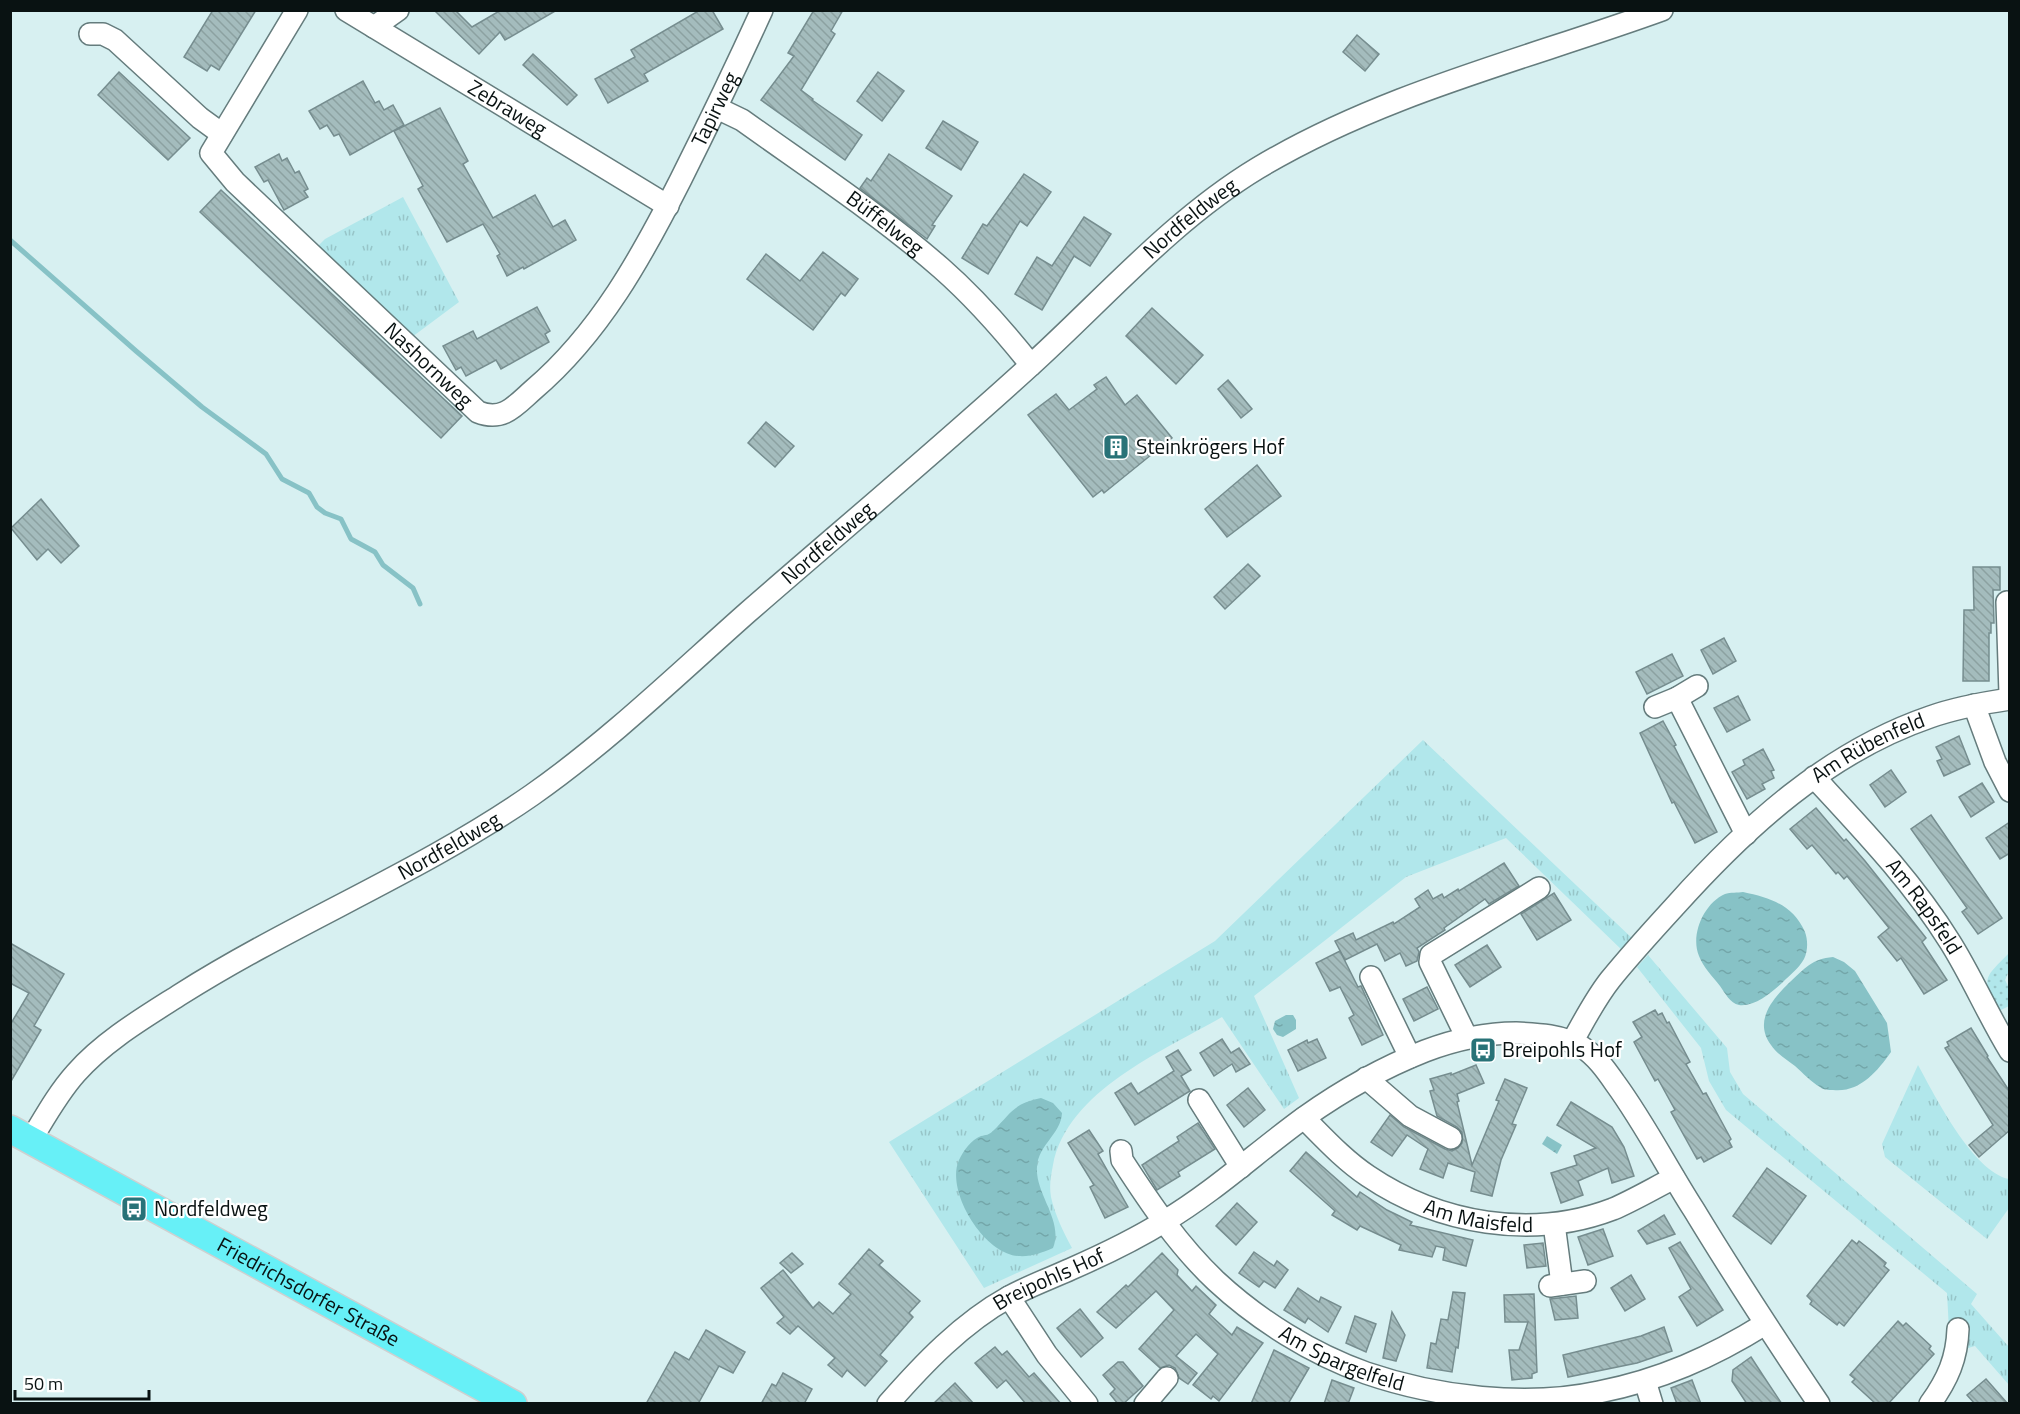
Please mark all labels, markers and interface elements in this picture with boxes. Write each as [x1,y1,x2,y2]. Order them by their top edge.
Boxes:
street label: Tapirweg [683,66,746,152]
street label: Zebraweg [462,71,554,144]
street label: Nordfeldweg [1135,169,1244,266]
street label: Büffelweg [840,182,932,263]
street label: Nashornweg [377,314,481,415]
place label: Steinkrögers Hof [1136,430,1284,462]
building icon: Steinkrögers Hof [1101,432,1131,462]
street label: Nordfeldweg [773,493,881,592]
street label: Am Rübenfeld [1804,703,1929,790]
street label: Nordfeldweg [392,803,506,887]
street label: Am Rapsfeld [1879,851,1971,960]
place label: Breipohls Hof [1502,1033,1622,1065]
bus stop icon: Breipohls Hof [1468,1035,1498,1065]
street label: Am Maisfeld [1420,1190,1533,1240]
place label: Nordfeldweg [154,1192,268,1224]
bus stop icon: Nordfeldweg [119,1194,149,1224]
street label: Friedrichsdorfer Straße [212,1228,406,1354]
street label: Breipohls Hof [986,1239,1110,1318]
street label: Am Spargelfeld [1273,1317,1408,1399]
scale bar [15,1363,148,1401]
text: 50 m [24,1370,63,1397]

